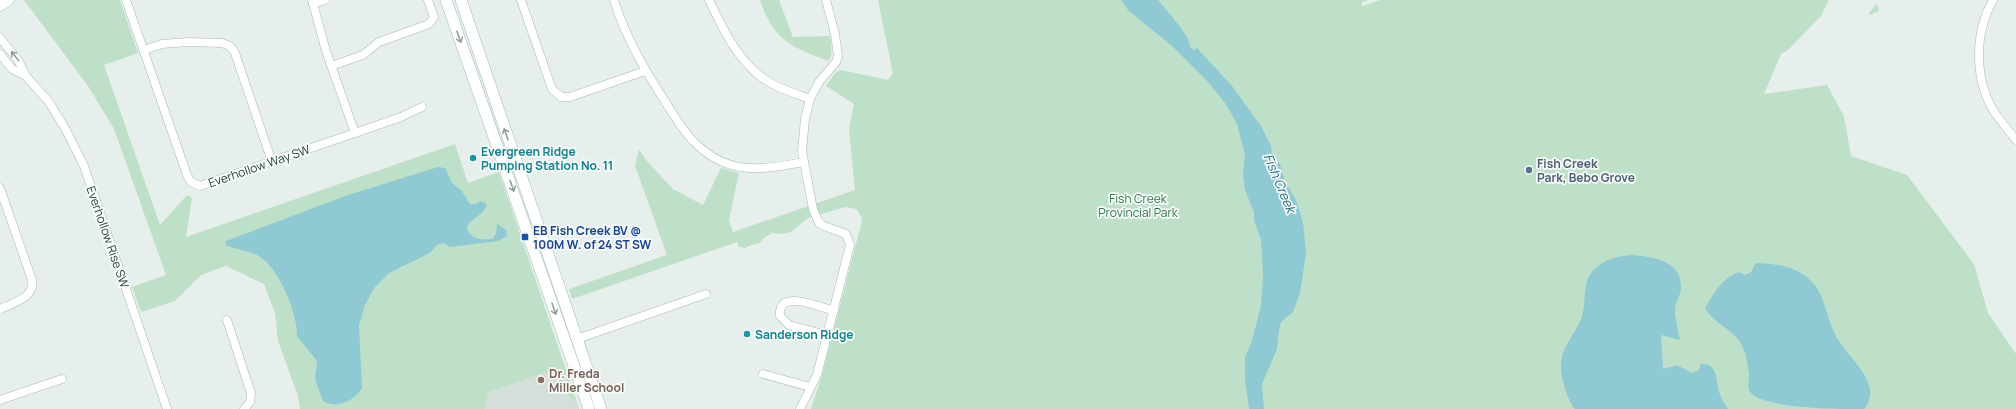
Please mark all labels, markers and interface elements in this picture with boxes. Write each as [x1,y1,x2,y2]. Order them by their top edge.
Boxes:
one-way arrow [456,30,464,42]
one-way arrow [10,50,19,61]
one-way arrow [502,127,509,140]
street label: Everhollow Way SW [206,140,313,191]
place label: Evergreen Ridge Pumping Station No. 11 [481,143,613,174]
water label: Fish Creek [1260,151,1301,218]
marker: Evergreen Ridge Pumping Station No. 11 [468,153,478,163]
place label: Fish Creek Park, Bebo Grove [1537,155,1635,186]
marker: Fish Creek Park, Bebo Grove [1524,165,1534,175]
one-way arrow [508,179,516,191]
street label: Everhollow Rise SW [83,184,134,291]
park label: Fish Creek Provincial Park [1098,190,1179,221]
place label: EB Fish Creek BV @ 100M W. of 24 ST SW [533,222,652,253]
marker: EB Fish Creek BV @ 100M W. of 24 ST SW [520,232,530,242]
one-way arrow [551,302,559,314]
place label: Sanderson Ridge [755,326,854,343]
marker: Sanderson Ridge [742,329,752,339]
place label: Dr. Freda Miller School [549,365,624,396]
marker: Dr. Freda Miller School [536,375,546,385]

